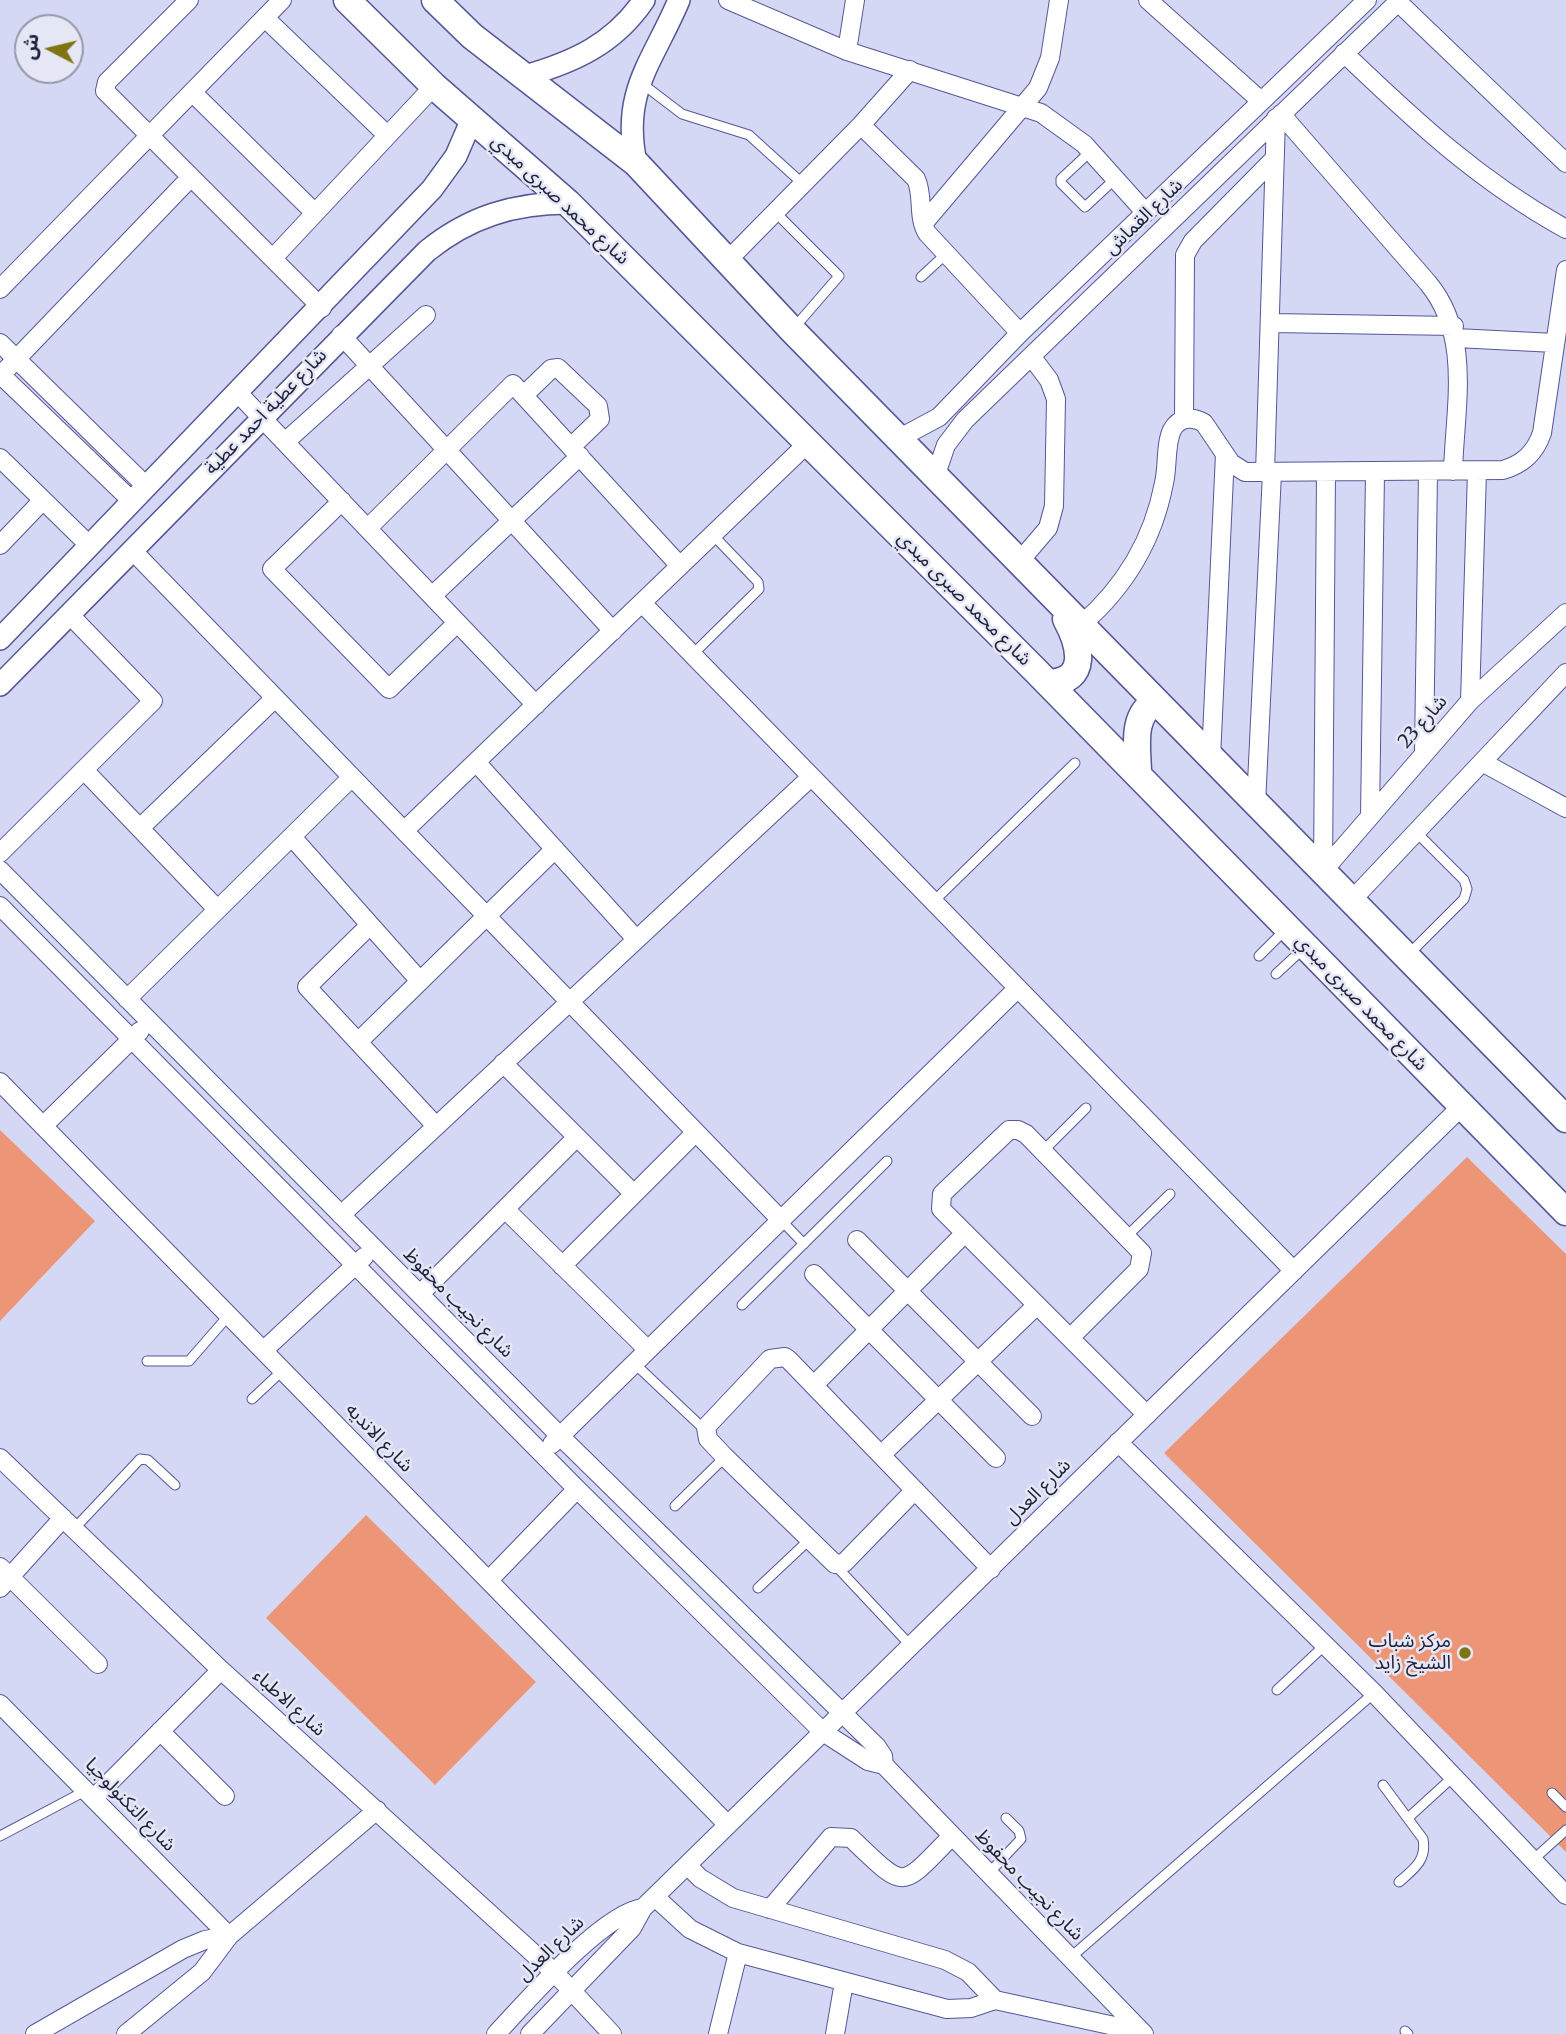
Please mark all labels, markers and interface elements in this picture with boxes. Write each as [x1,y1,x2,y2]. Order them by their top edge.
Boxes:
north arrow [14,14,84,84]
text: ش [17,32,44,61]
street label: شارع محمد صبرى مبدي [486,130,634,270]
street label: شارع القماش [1100,174,1188,260]
street label: شارع عطية احمد عطية [200,344,332,480]
street label: شارع محمد صبرى مبدي [892,527,1036,671]
street label: شارع 23 [1394,691,1452,753]
street label: شارع محمد صبرى مبدي [1290,930,1432,1076]
street label: شارع نجيب محفوظ [398,1243,518,1363]
street label: شارع الانديه [340,1399,418,1477]
street label: شارع العدل [1000,1454,1076,1530]
place label: مركز شباب الشيخ زايد [1369,1631,1451,1675]
marker: مركز شباب الشيخ زايد [1457,1645,1473,1661]
street label: شارع الاطباء [248,1664,330,1742]
street label: شارع التكنولوجيا [80,1754,180,1856]
street label: شارع نجيب محفوظ [970,1824,1088,1946]
street label: شارع العدل [513,1912,589,1986]

